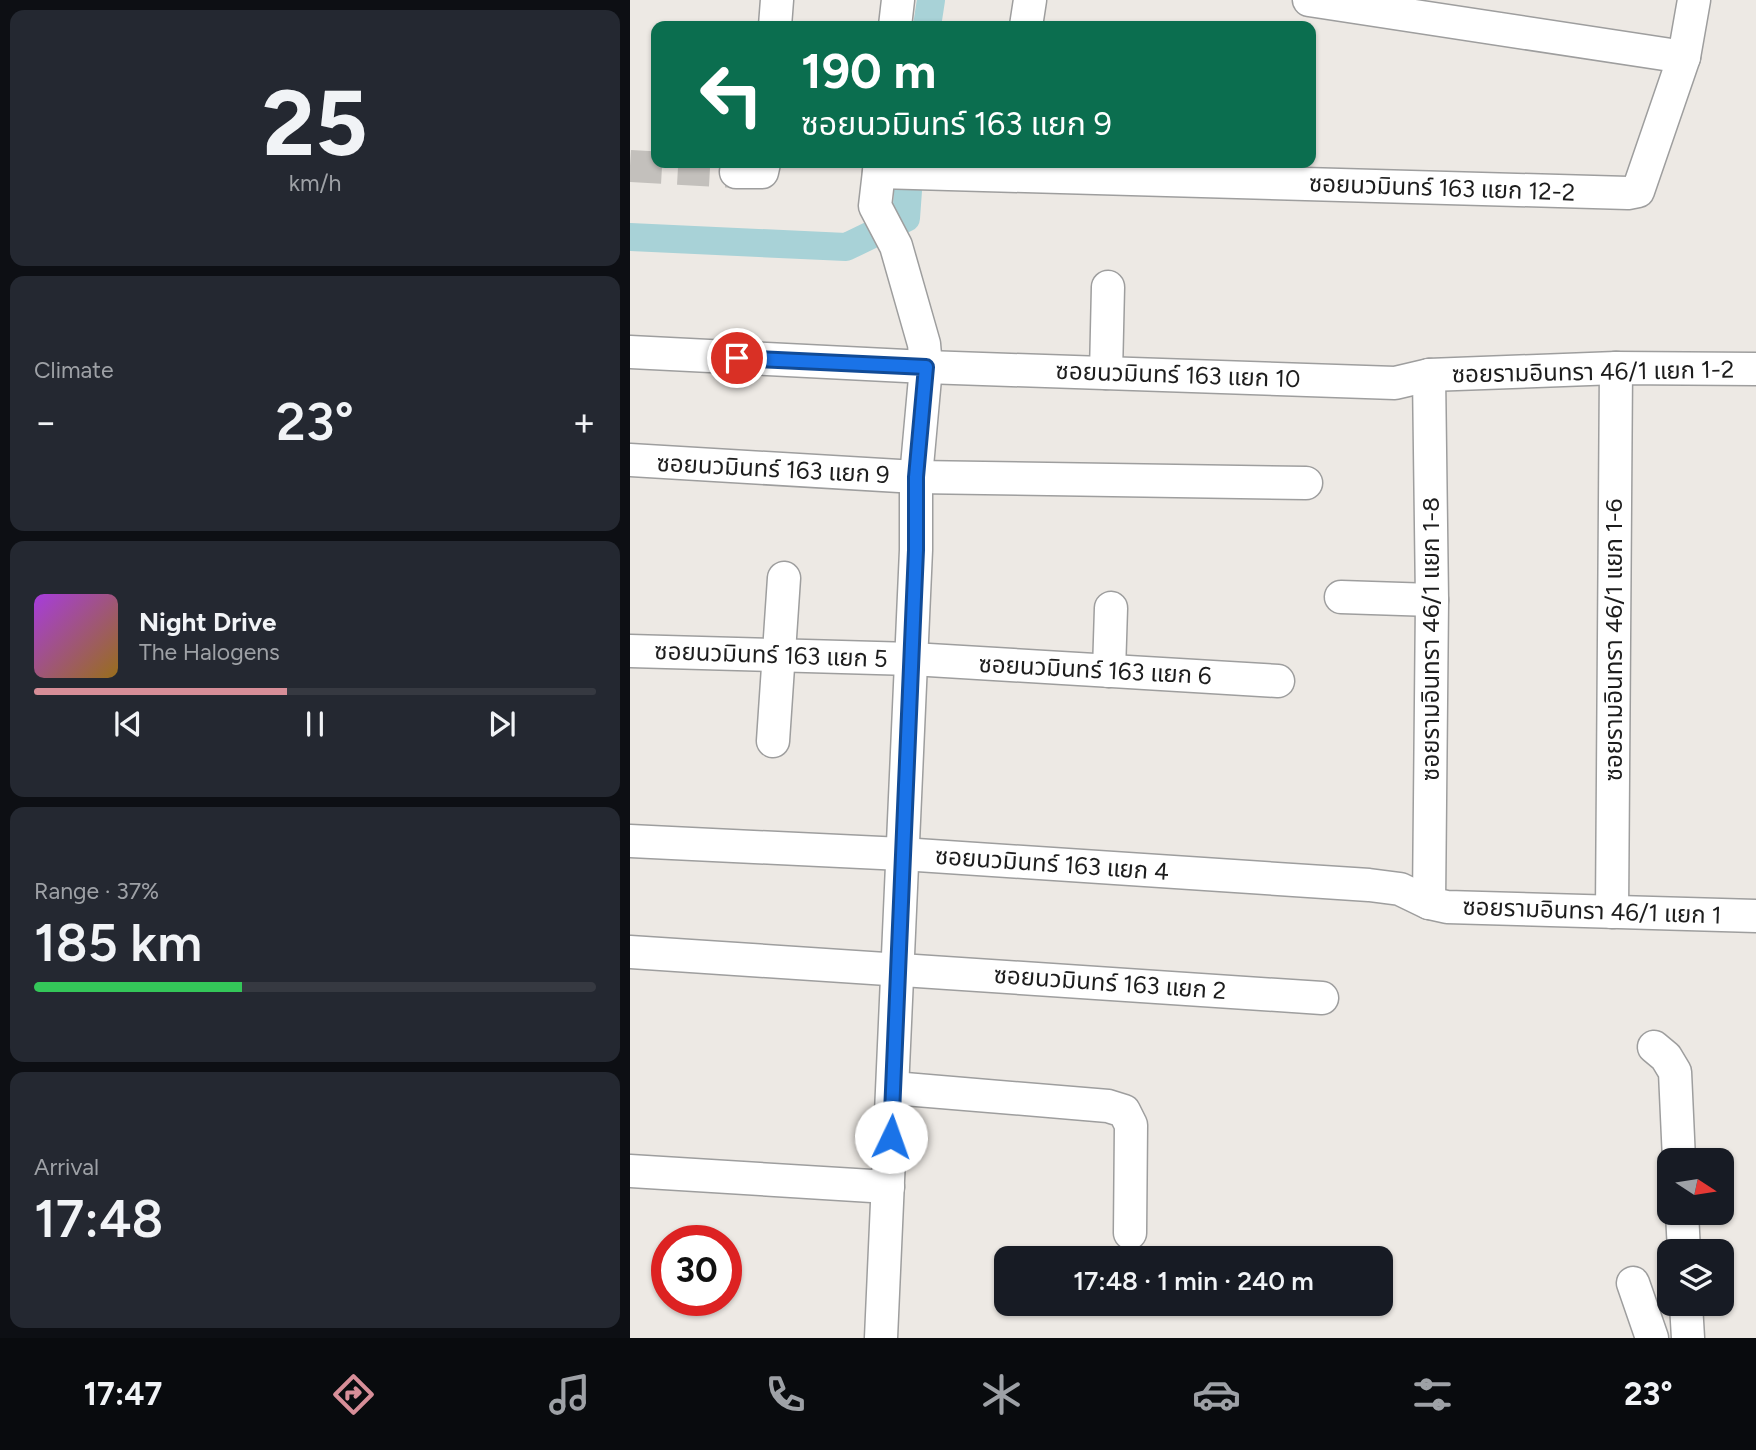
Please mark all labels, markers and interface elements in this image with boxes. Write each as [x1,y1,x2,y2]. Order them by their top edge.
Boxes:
text: 190 m [801,41,936,100]
icon: left [686,49,777,140]
text: 25 [262,69,368,178]
text: ซอยนวมินทร์ 163 แยก 9 [801,105,1112,143]
street label: ซอยนวมินทร์ 163 แยก 12-2 [1308,168,1576,207]
text: km/h [289,169,341,197]
pin [707,328,767,388]
icon: arrive [718,339,756,377]
street label: ซอยรามอินทรา 46/1 แยก 1-2 [1451,355,1735,388]
text: Climate [34,356,113,384]
street label: ซอยนวมินทร์ 163 แยก 10 [1055,356,1301,393]
text: 23° [276,391,354,453]
text: − [34,399,58,445]
text: + [572,399,596,445]
street label: ซอยนวมินทร์ 163 แยก 9 [656,448,890,489]
street label: ซอยรามอินทรา 46/1 แยก 1-8 [1416,497,1445,781]
street label: ซอยรามอินทรา 46/1 แยก 1-6 [1599,499,1628,781]
text: Night Drive [139,606,276,638]
street label: ซอยนวมินทร์ 163 แยก 5 [654,636,888,673]
text: The Halogens [139,638,280,666]
street label: ซอยนวมินทร์ 163 แยก 6 [978,649,1212,690]
icon: previous [109,705,147,743]
icon: pause [296,705,334,743]
icon: next [483,705,521,743]
street label: ซอยนวมินทร์ 163 แยก 4 [934,841,1170,886]
text: Range · 37% [34,877,159,905]
street label: ซอยรามอินทรา 46/1 แยก 1 [1462,891,1722,930]
text: 185 km [34,912,202,974]
street label: ซอยนวมินทร์ 163 แยก 2 [993,960,1227,1005]
position arrow [854,1100,928,1174]
north arrow [1657,1148,1734,1225]
map controls [1657,1148,1734,1316]
text: Arrival [34,1153,99,1181]
text: 17:48 [34,1188,163,1250]
speed limit sign: 30 [651,1225,742,1316]
button: layers [1657,1239,1734,1316]
text: 17:48 · 1 min · 240 m [1073,1265,1314,1297]
icon: directions [329,1370,378,1419]
icon: music [545,1370,594,1419]
icon: phone [761,1370,810,1419]
icon: climate [977,1370,1026,1419]
icon: car [1192,1370,1241,1419]
icon: filters [1408,1370,1457,1419]
text: 17:47 [83,1375,162,1413]
text: 23° [1624,1375,1673,1413]

